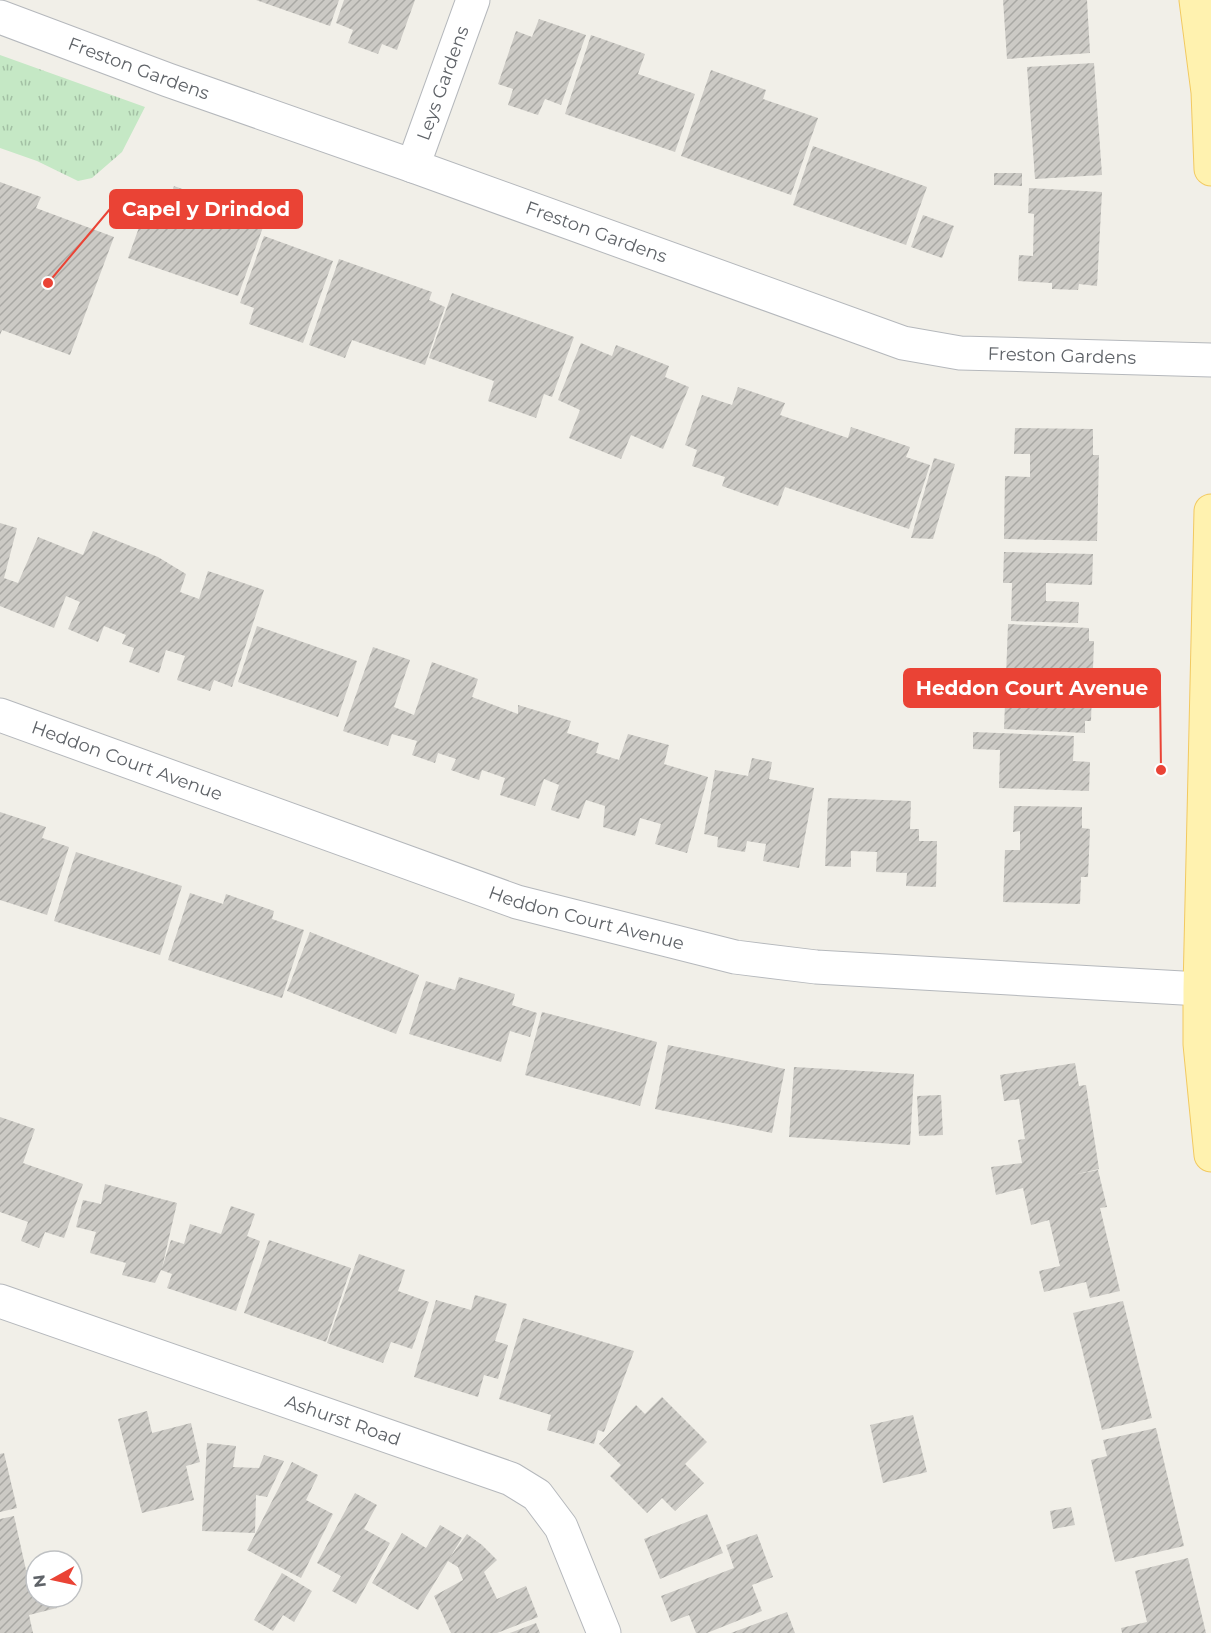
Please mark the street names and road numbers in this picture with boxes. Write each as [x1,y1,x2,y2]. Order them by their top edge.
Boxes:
street label: Leys Gardens [412,23,474,143]
street label: Freston Gardens [65,33,212,105]
street label: Freston Gardens [523,197,670,268]
street label: Freston Gardens [987,343,1137,369]
street label: Heddon Court Avenue [29,716,226,806]
street label: Heddon Court Avenue [486,882,687,955]
street label: Ashurst Road [282,1390,404,1451]

